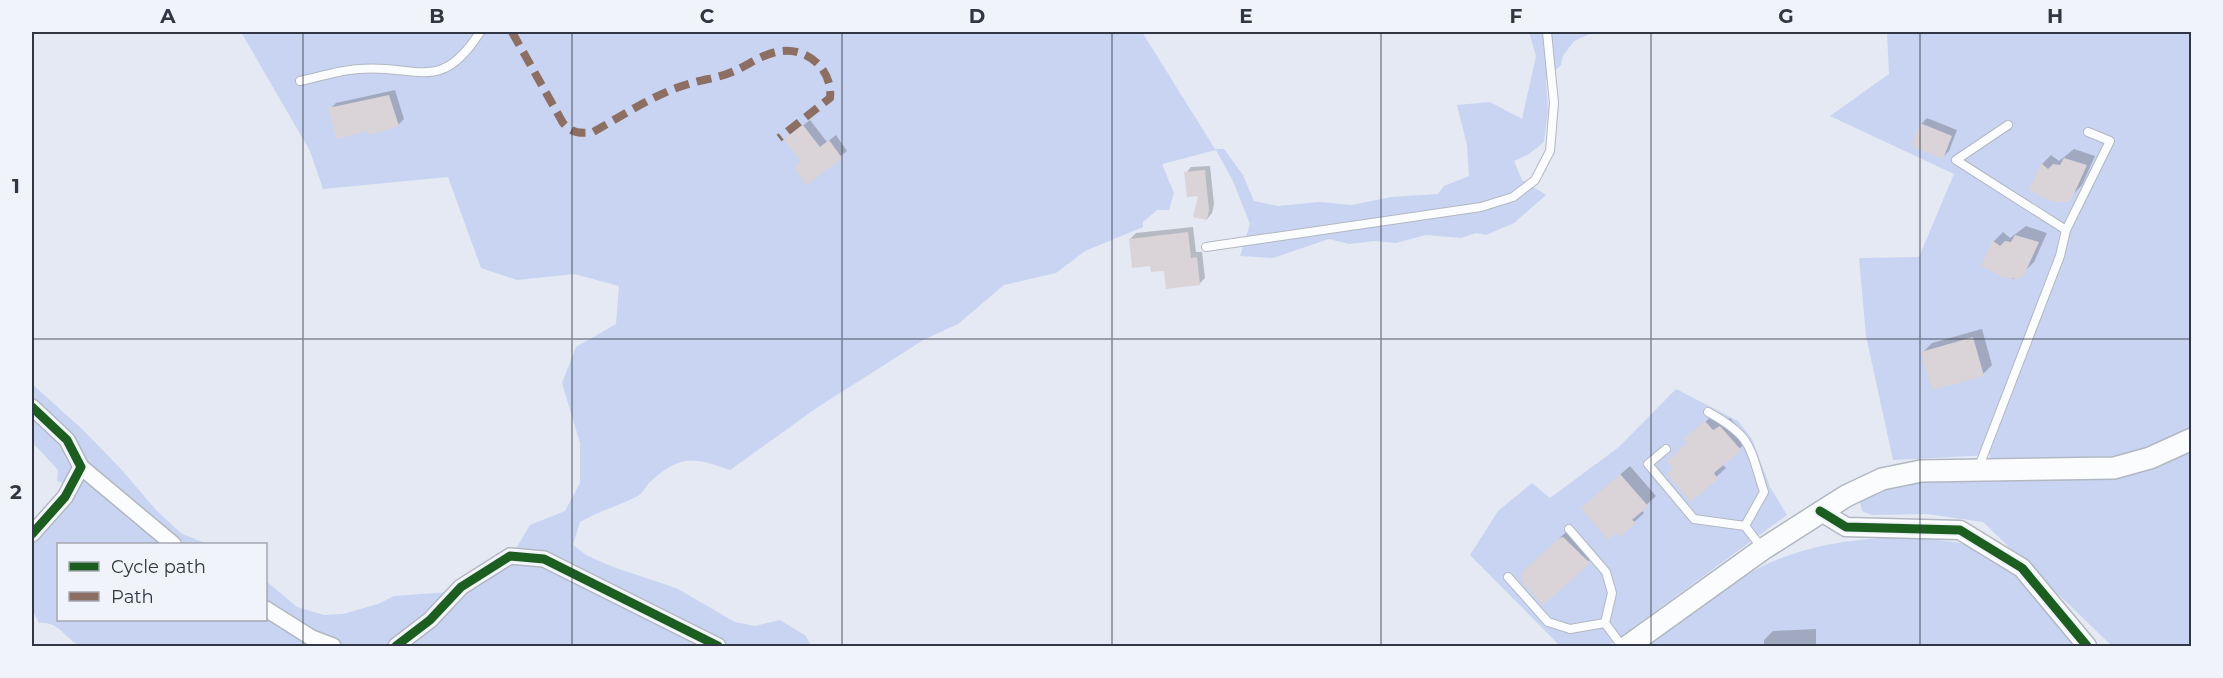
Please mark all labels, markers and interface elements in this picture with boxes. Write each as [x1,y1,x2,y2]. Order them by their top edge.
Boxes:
text: A [159,4,176,28]
text: B [429,4,445,28]
text: C [700,4,715,28]
text: D [969,4,985,28]
text: E [1239,4,1253,28]
text: F [1510,4,1523,28]
text: G [1778,4,1794,28]
text: H [2047,4,2063,28]
text: 1 [12,174,20,198]
text: 2 [10,480,22,504]
legend [57,543,267,621]
text: Cycle path [111,556,206,578]
text: Path [111,586,154,608]

